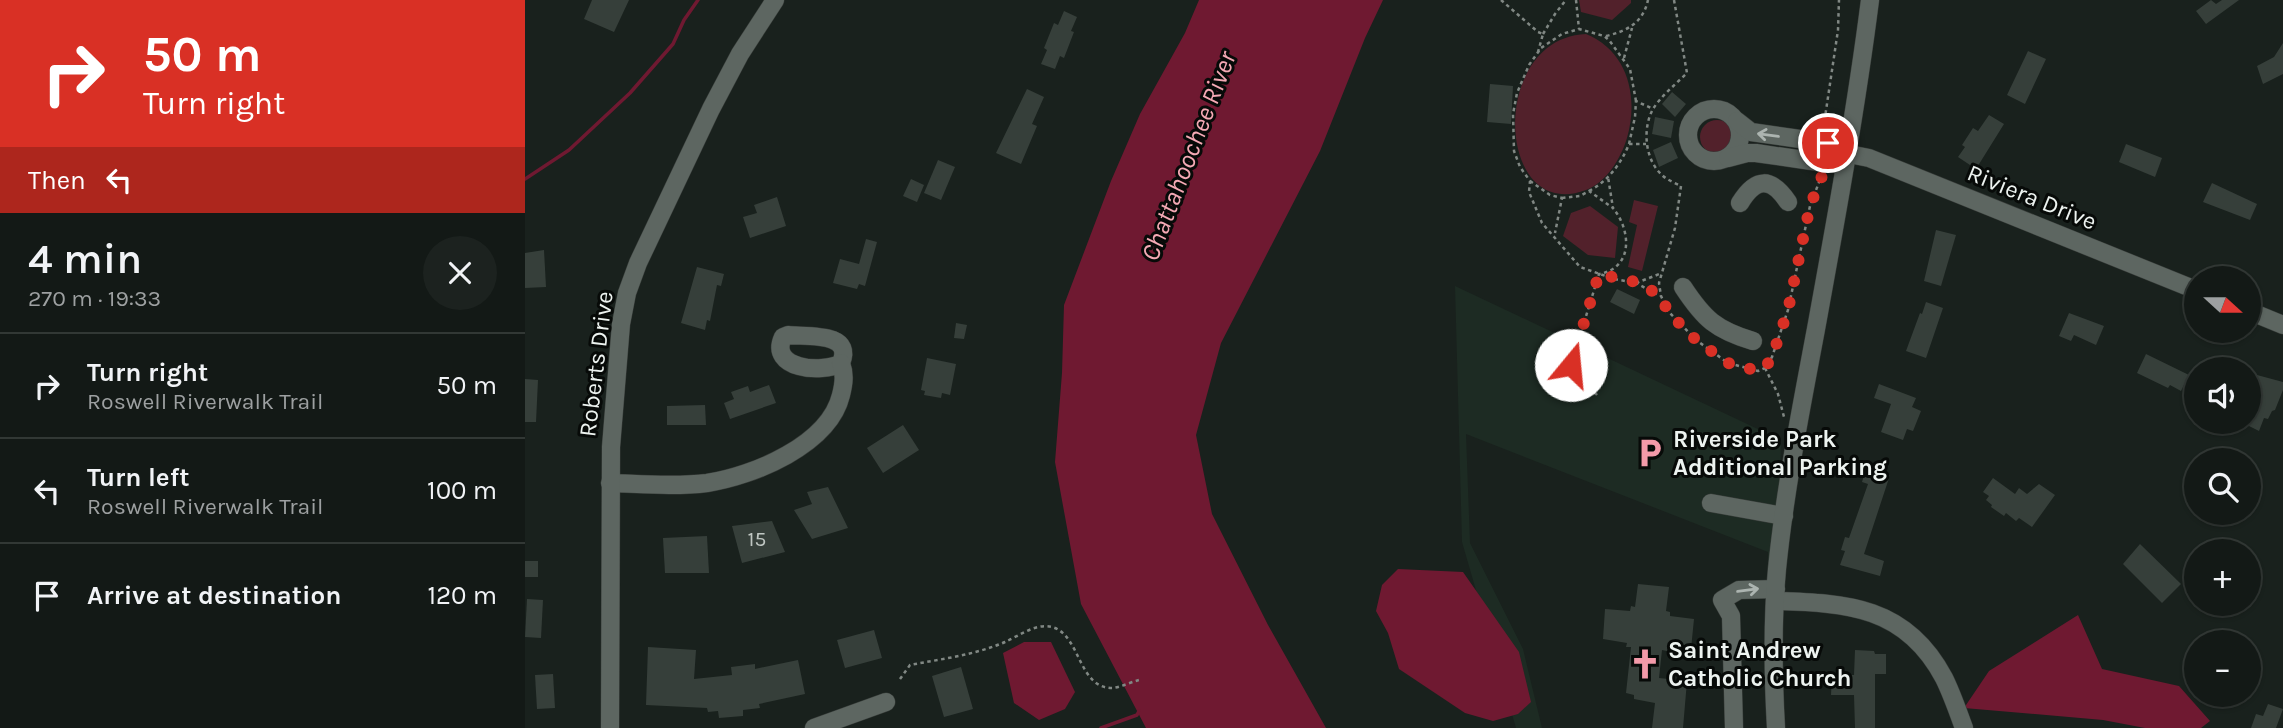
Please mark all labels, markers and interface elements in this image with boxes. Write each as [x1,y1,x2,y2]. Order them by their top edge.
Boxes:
text: 50 m [143,26,261,83]
icon: right [28,28,119,119]
water label: Chattahoochee River [1134,46,1243,265]
text: Turn right [143,85,285,122]
pin [1798,113,1858,173]
icon: arrive [1809,124,1847,162]
one-way arrow [1757,128,1780,141]
street label: Riviera Drive [1963,158,2101,236]
icon: left [100,161,138,199]
text: Then [28,165,86,196]
text: 4 min [28,234,142,284]
button: close [423,236,497,310]
north arrow [2184,266,2261,343]
map controls [2184,266,2261,707]
text: 270 m · 19:33 [28,285,161,312]
street label: Roberts Drive [573,290,619,438]
position arrow [1534,328,1608,402]
text: Turn right [87,357,208,388]
button: sound [2184,357,2261,434]
icon: right [28,367,66,405]
text: 50 m [436,370,497,401]
text: Roswell Riverwalk Trail [87,388,323,415]
place label: Riverside Park Additional Parking [1673,425,1887,481]
parking icon: Riverside Park Additional Parking [1633,436,1667,470]
button: search [2184,448,2261,525]
text: Turn left [87,462,189,493]
icon: left [28,472,66,510]
text: 100 m [427,475,497,506]
text: Roswell Riverwalk Trail [87,493,323,520]
house number: 15 [748,527,766,551]
button: + [2184,539,2261,616]
icon: arrive [28,577,66,615]
text: Arrive at destination [87,580,341,611]
text: 120 m [427,580,497,611]
one-way arrow [1736,583,1759,596]
button: − [2184,630,2261,707]
place label: Saint Andrew Catholic Church [1668,636,1852,692]
church icon: Saint Andrew Catholic Church [1628,647,1662,681]

